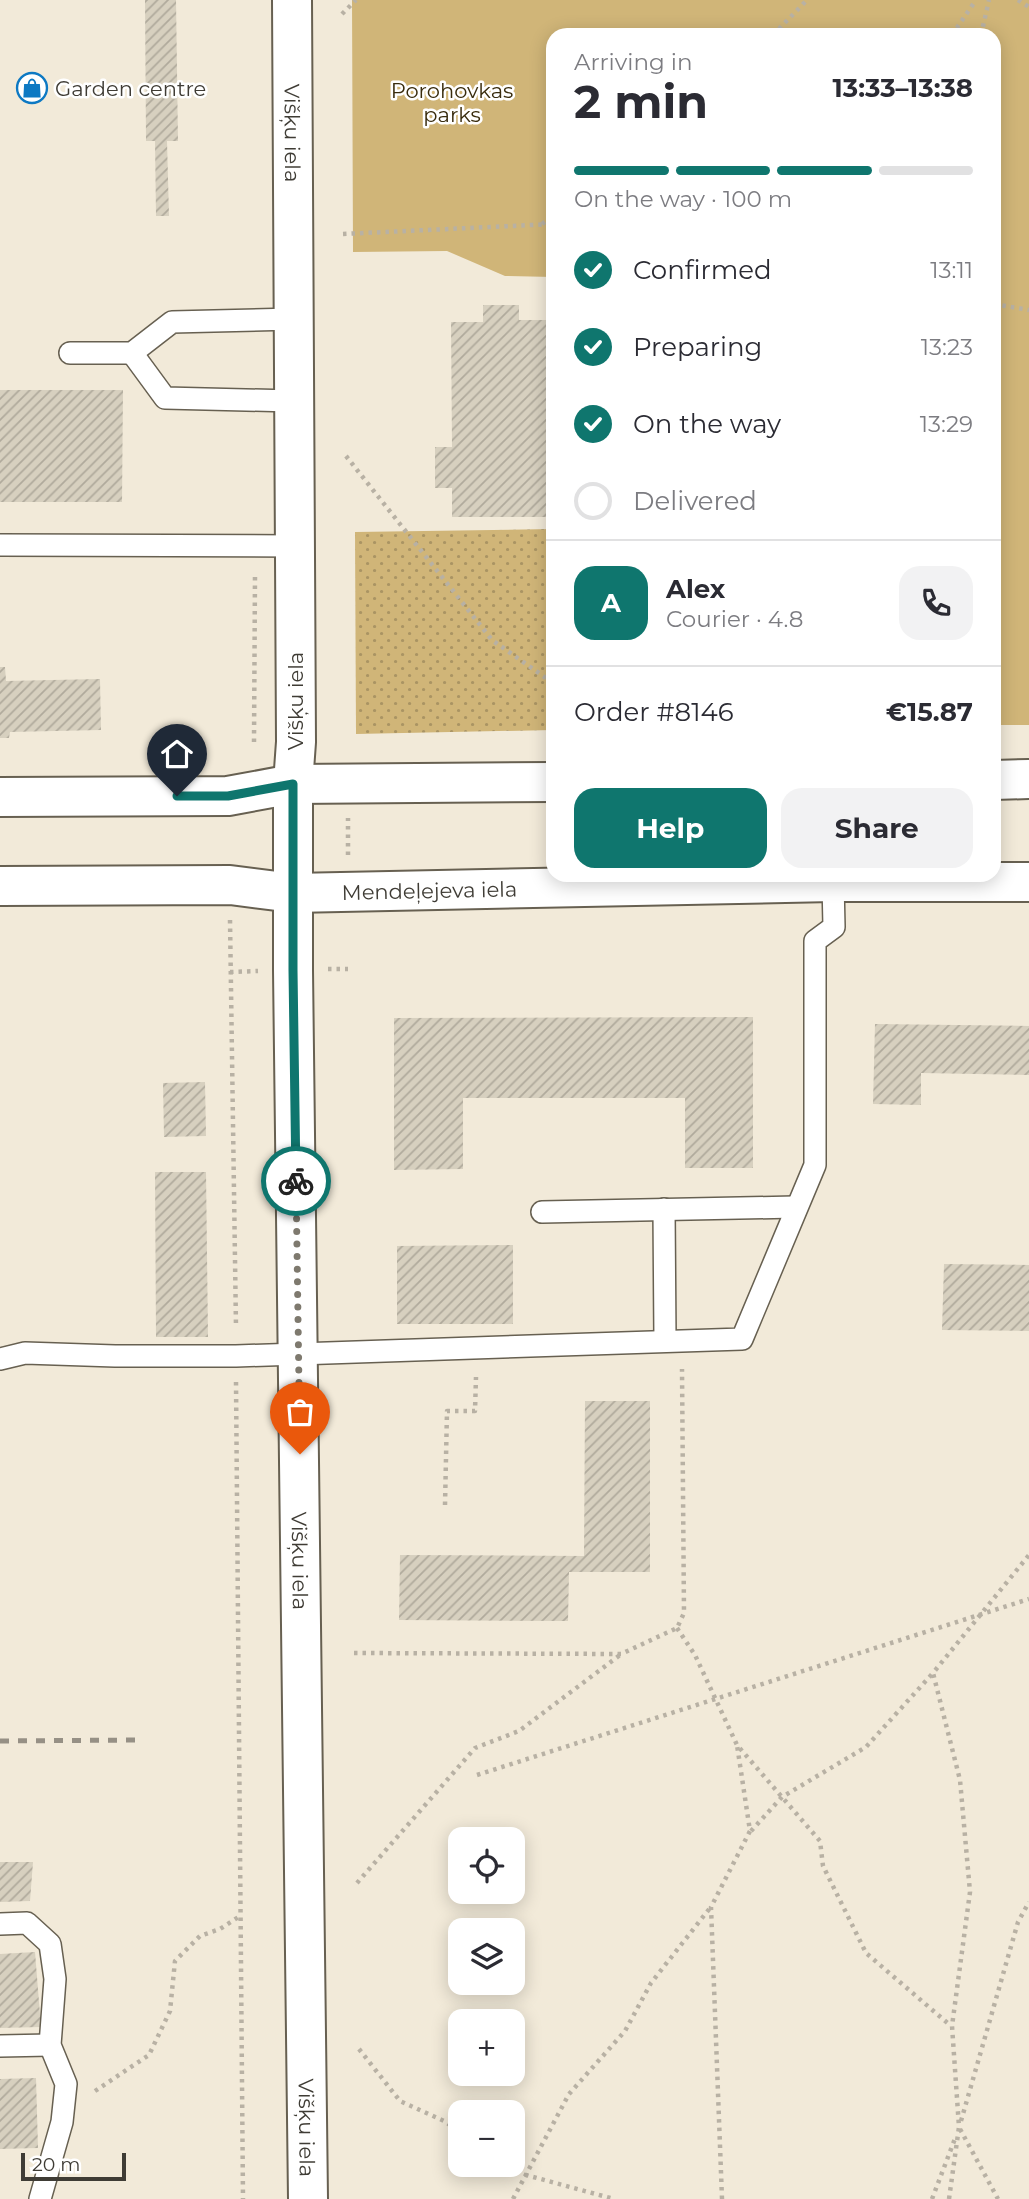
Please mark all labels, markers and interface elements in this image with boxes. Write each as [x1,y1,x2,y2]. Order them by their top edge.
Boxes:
text: Arriving in [574,48,693,76]
shop icon: Garden centre [15,71,49,105]
text: 13:33–13:38 [833,72,973,104]
text: 2 min [574,73,708,130]
place label: Garden centre [55,76,206,101]
park label: Porohovkas parks [391,78,513,127]
street label: Višķu iela [279,84,305,182]
text: On the way · 100 m [574,185,792,213]
icon: check [574,251,612,289]
text: Confirmed [633,254,772,286]
text: 13:11 [930,256,973,284]
icon: check [574,328,612,366]
text: Preparing [633,331,762,363]
text: 13:23 [921,333,973,361]
icon: check [574,405,612,443]
text: On the way [633,408,781,440]
text: 13:29 [920,410,973,438]
text: Delivered [633,485,757,517]
button: phone [899,566,973,640]
text: Alex [666,573,725,605]
text: A [601,587,621,619]
text: Courier · 4.8 [666,605,803,633]
street label: Višķu iela [283,652,309,750]
text: Order #8146 [574,696,734,728]
text: €15.87 [886,696,973,728]
pin [147,724,207,796]
icon: home [158,735,196,773]
button: Help [574,788,767,868]
button: Share [781,788,973,868]
street label: Mendeļejeva iela [341,876,518,905]
courier [261,1146,331,1216]
icon: bike [277,1162,315,1200]
pin [270,1382,330,1454]
icon: bag [281,1393,319,1431]
street label: Višķu iela [286,1511,313,1610]
map controls [448,1827,525,2177]
button: locate [448,1827,525,1904]
button: layers [448,1918,525,1995]
button: + [448,2009,525,2086]
street label: Višķu iela [293,2078,320,2177]
button: − [448,2100,525,2177]
scale bar [21,2150,126,2182]
text: 20 m [32,2153,80,2176]

